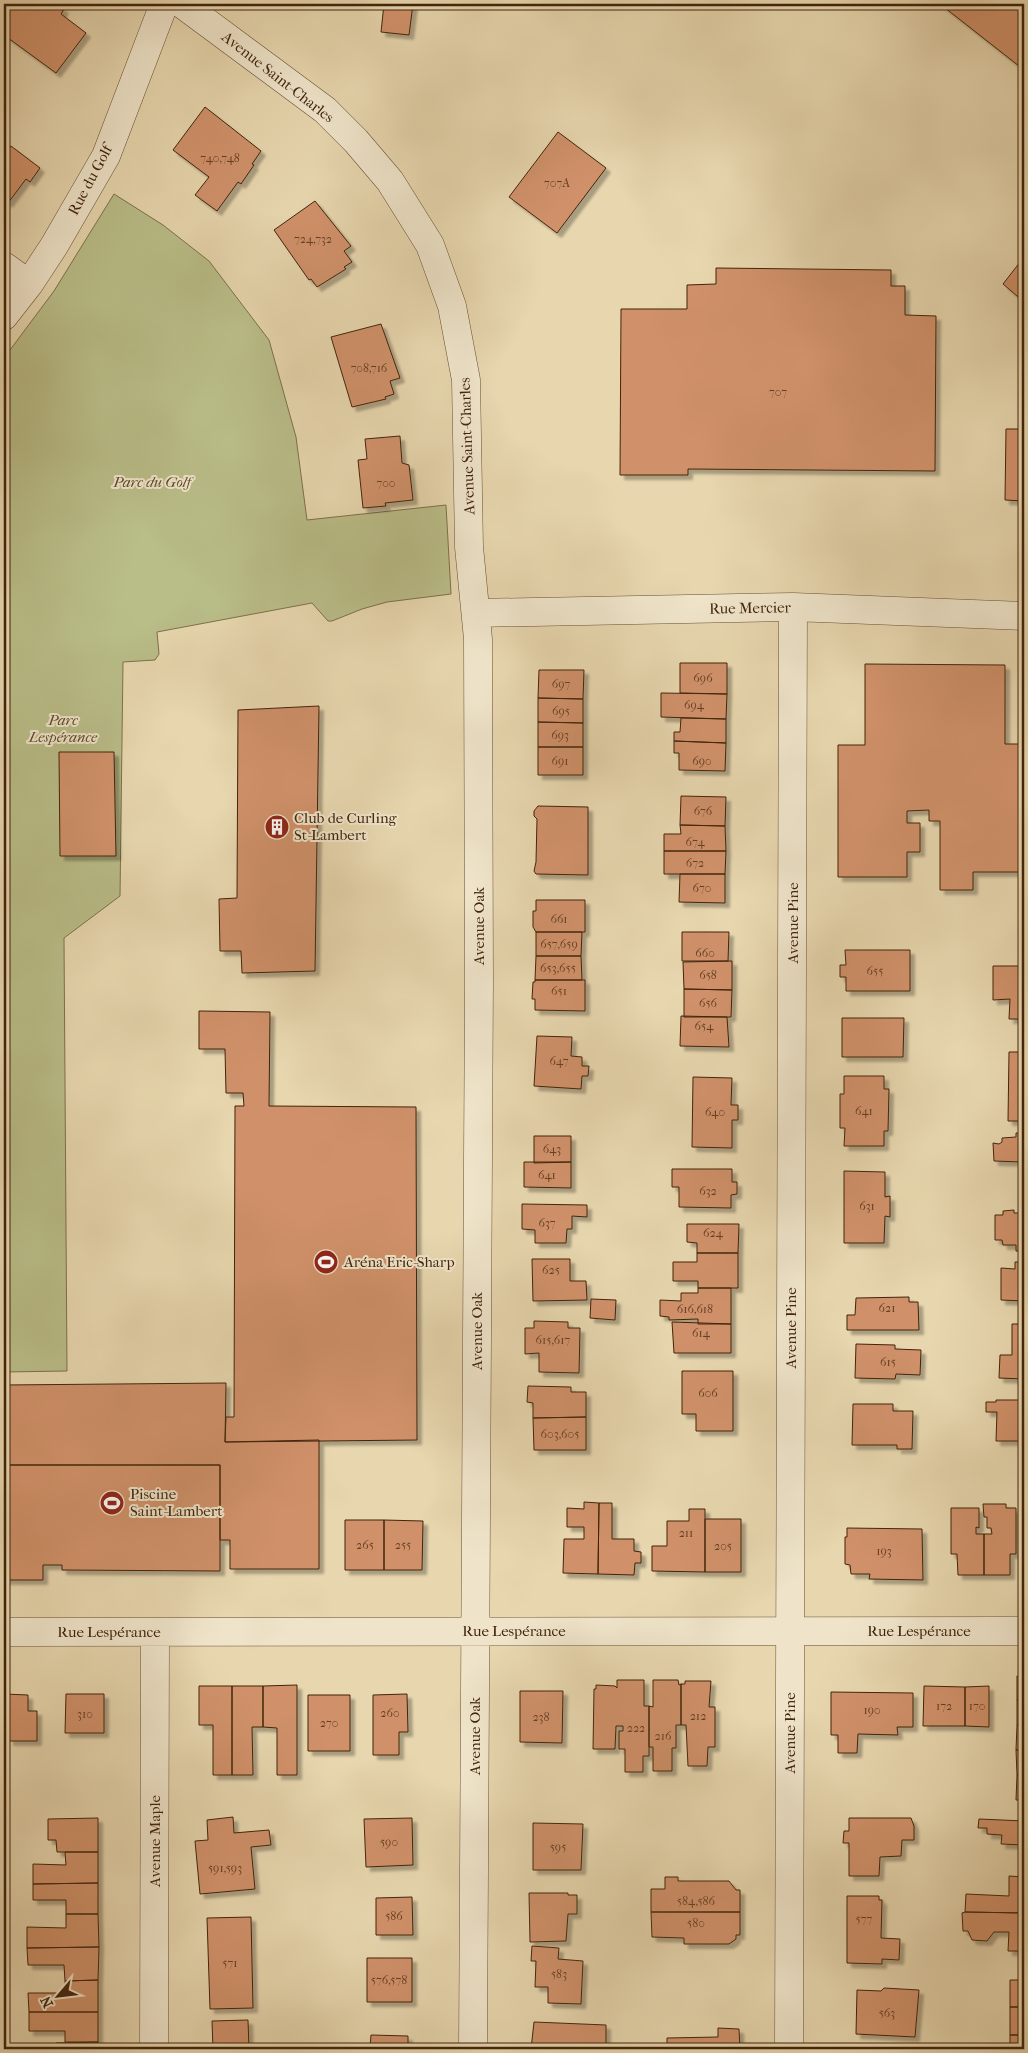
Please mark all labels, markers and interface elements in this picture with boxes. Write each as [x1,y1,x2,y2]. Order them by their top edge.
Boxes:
street label: Avenue Saint-Charles [218,27,338,127]
street label: Rue du Golf [64,139,117,218]
house number: 740,748 [200,151,240,165]
house number: 707A [544,176,570,190]
house number: 724,732 [294,232,332,246]
house number: 708,716 [351,361,388,375]
street label: Avenue Saint-Charles [456,377,478,516]
house number: 707 [769,385,787,399]
park label: Parc du Golf [112,473,195,491]
house number: 700 [377,476,396,490]
street label: Rue Mercier [709,598,792,618]
house number: 696 [693,671,713,685]
house number: 697 [552,677,570,691]
house number: 694 [684,698,705,712]
house number: 695 [552,704,570,718]
park label: Parc Lespérance [28,711,98,746]
house number: 693 [551,728,569,742]
house number: 691 [551,754,569,768]
house number: 690 [692,754,712,768]
house number: 676 [694,804,713,818]
place label: Club de Curling St-Lambert [294,809,398,844]
building icon: Club de Curling St-Lambert [264,814,290,840]
house number: 674 [686,835,705,849]
house number: 672 [686,856,704,870]
house number: 670 [693,881,711,895]
street label: Avenue Pine [784,882,802,965]
street label: Avenue Oak [470,887,488,966]
house number: 661 [550,912,568,926]
house number: 657,659 [540,937,578,951]
house number: 660 [695,946,715,960]
house number: 653,655 [540,961,576,975]
house number: 655 [867,964,883,978]
house number: 658 [699,968,717,982]
house number: 651 [551,984,567,998]
house number: 656 [699,996,718,1010]
house number: 654 [695,1019,714,1033]
house number: 647 [550,1054,569,1068]
house number: 641 [855,1104,873,1118]
house number: 640 [705,1105,725,1119]
house number: 643 [543,1142,561,1156]
house number: 641 [538,1168,556,1182]
house number: 632 [699,1184,717,1198]
house number: 631 [859,1199,875,1213]
house number: 637 [538,1216,556,1230]
house number: 624 [703,1226,724,1240]
sports icon: Aréna Eric-Sharp [313,1249,339,1275]
place label: Aréna Eric-Sharp [343,1253,455,1271]
house number: 625 [542,1263,560,1277]
street label: Avenue Pine [782,1287,800,1370]
street label: Avenue Oak [468,1292,486,1371]
house number: 621 [879,1301,895,1315]
house number: 616,618 [677,1302,713,1316]
house number: 614 [692,1326,711,1340]
house number: 615,617 [536,1333,571,1347]
house number: 615 [880,1355,896,1369]
house number: 606 [698,1386,718,1400]
house number: 603,605 [541,1427,579,1441]
place label: Piscine Saint-Lambert [130,1485,223,1520]
sports icon: Piscine Saint-Lambert [99,1490,125,1516]
house number: 211 [679,1526,693,1540]
house number: 265 [356,1538,374,1552]
house number: 255 [395,1538,411,1552]
house number: 205 [714,1539,732,1553]
house number: 193 [876,1544,892,1558]
street label: Rue Lespérance [462,1622,566,1640]
street label: Rue Lespérance [867,1622,971,1640]
street label: Rue Lespérance [57,1623,161,1641]
street label: Avenue Pine [781,1692,799,1775]
street label: Avenue Oak [466,1697,484,1776]
house number: 172 [936,1699,952,1713]
house number: 170 [969,1699,985,1713]
house number: 190 [863,1703,881,1717]
house number: 260 [380,1706,400,1720]
house number: 310 [77,1707,93,1721]
house number: 212 [690,1709,706,1723]
house number: 238 [532,1710,550,1724]
house number: 270 [320,1716,338,1730]
house number: 222 [627,1721,645,1735]
house number: 216 [655,1729,672,1743]
street label: Avenue Maple [146,1795,164,1888]
house number: 590 [380,1835,398,1849]
house number: 595 [550,1840,566,1854]
house number: 591,593 [208,1861,242,1875]
house number: 584,586 [677,1894,716,1908]
house number: 586 [385,1909,403,1923]
house number: 577 [856,1912,873,1926]
house number: 580 [687,1916,705,1930]
house number: 571 [222,1956,238,1970]
house number: 583 [551,1967,567,1981]
north arrow [32,1970,82,2020]
house number: 576,578 [371,1973,407,1987]
text: N [37,1993,57,2011]
house number: 563 [879,2006,895,2020]

